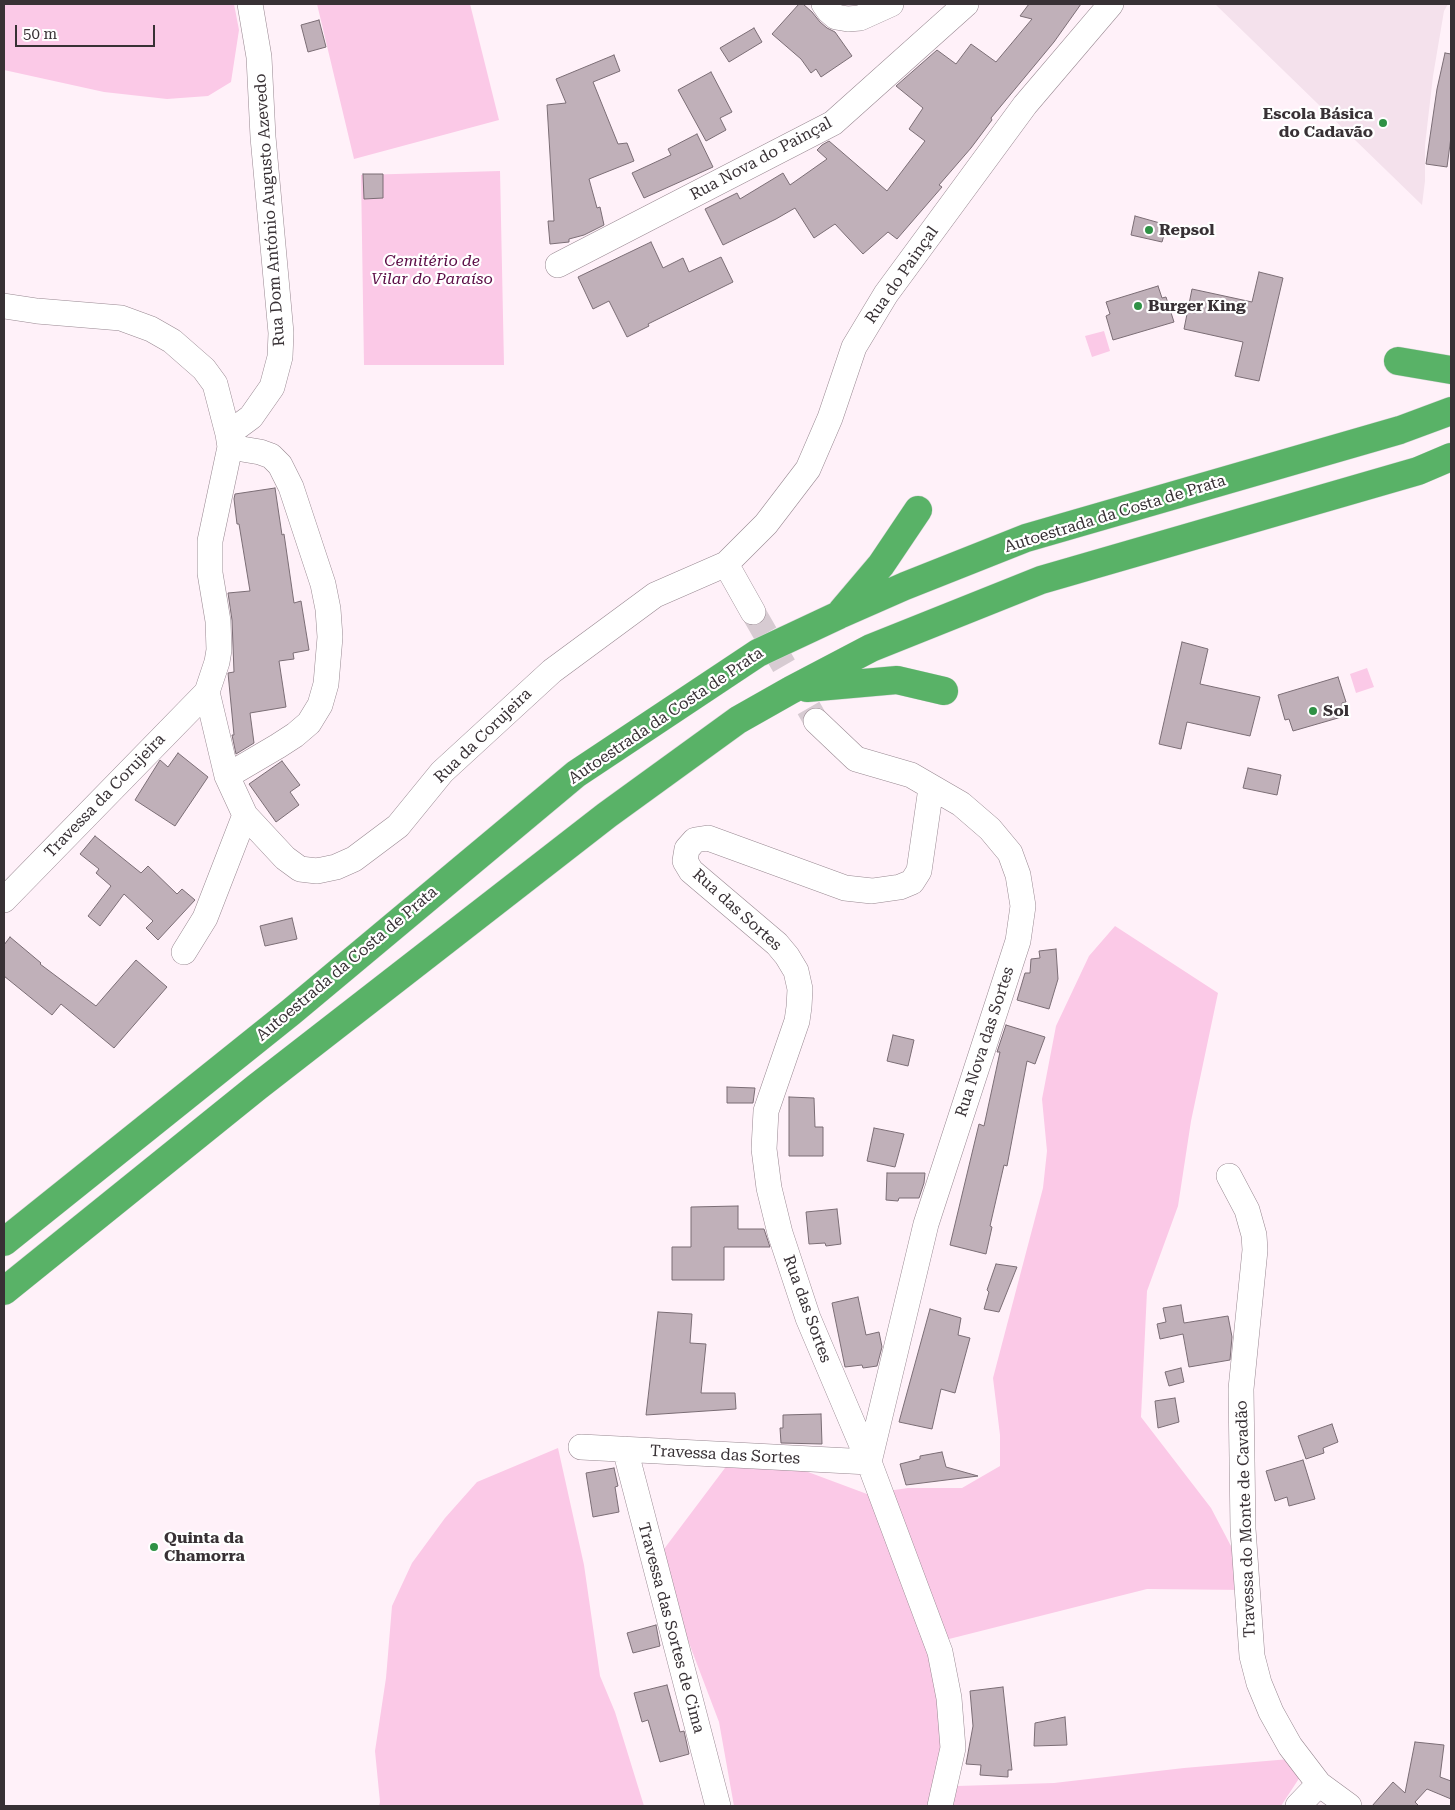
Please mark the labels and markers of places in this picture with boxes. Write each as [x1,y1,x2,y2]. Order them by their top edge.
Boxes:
place label: Escola Básica do Cadavão [1263,104,1373,142]
marker: Escola Básica do Cadavão [1377,117,1389,129]
place label: Repsol [1159,220,1215,240]
marker: Repsol [1143,224,1155,236]
place label: Burger King [1148,296,1246,316]
marker: Burger King [1132,300,1144,312]
place label: Sol [1323,701,1349,721]
marker: Sol [1307,705,1319,717]
place label: Quinta da Chamorra [164,1528,245,1566]
marker: Quinta da Chamorra [148,1541,160,1553]

